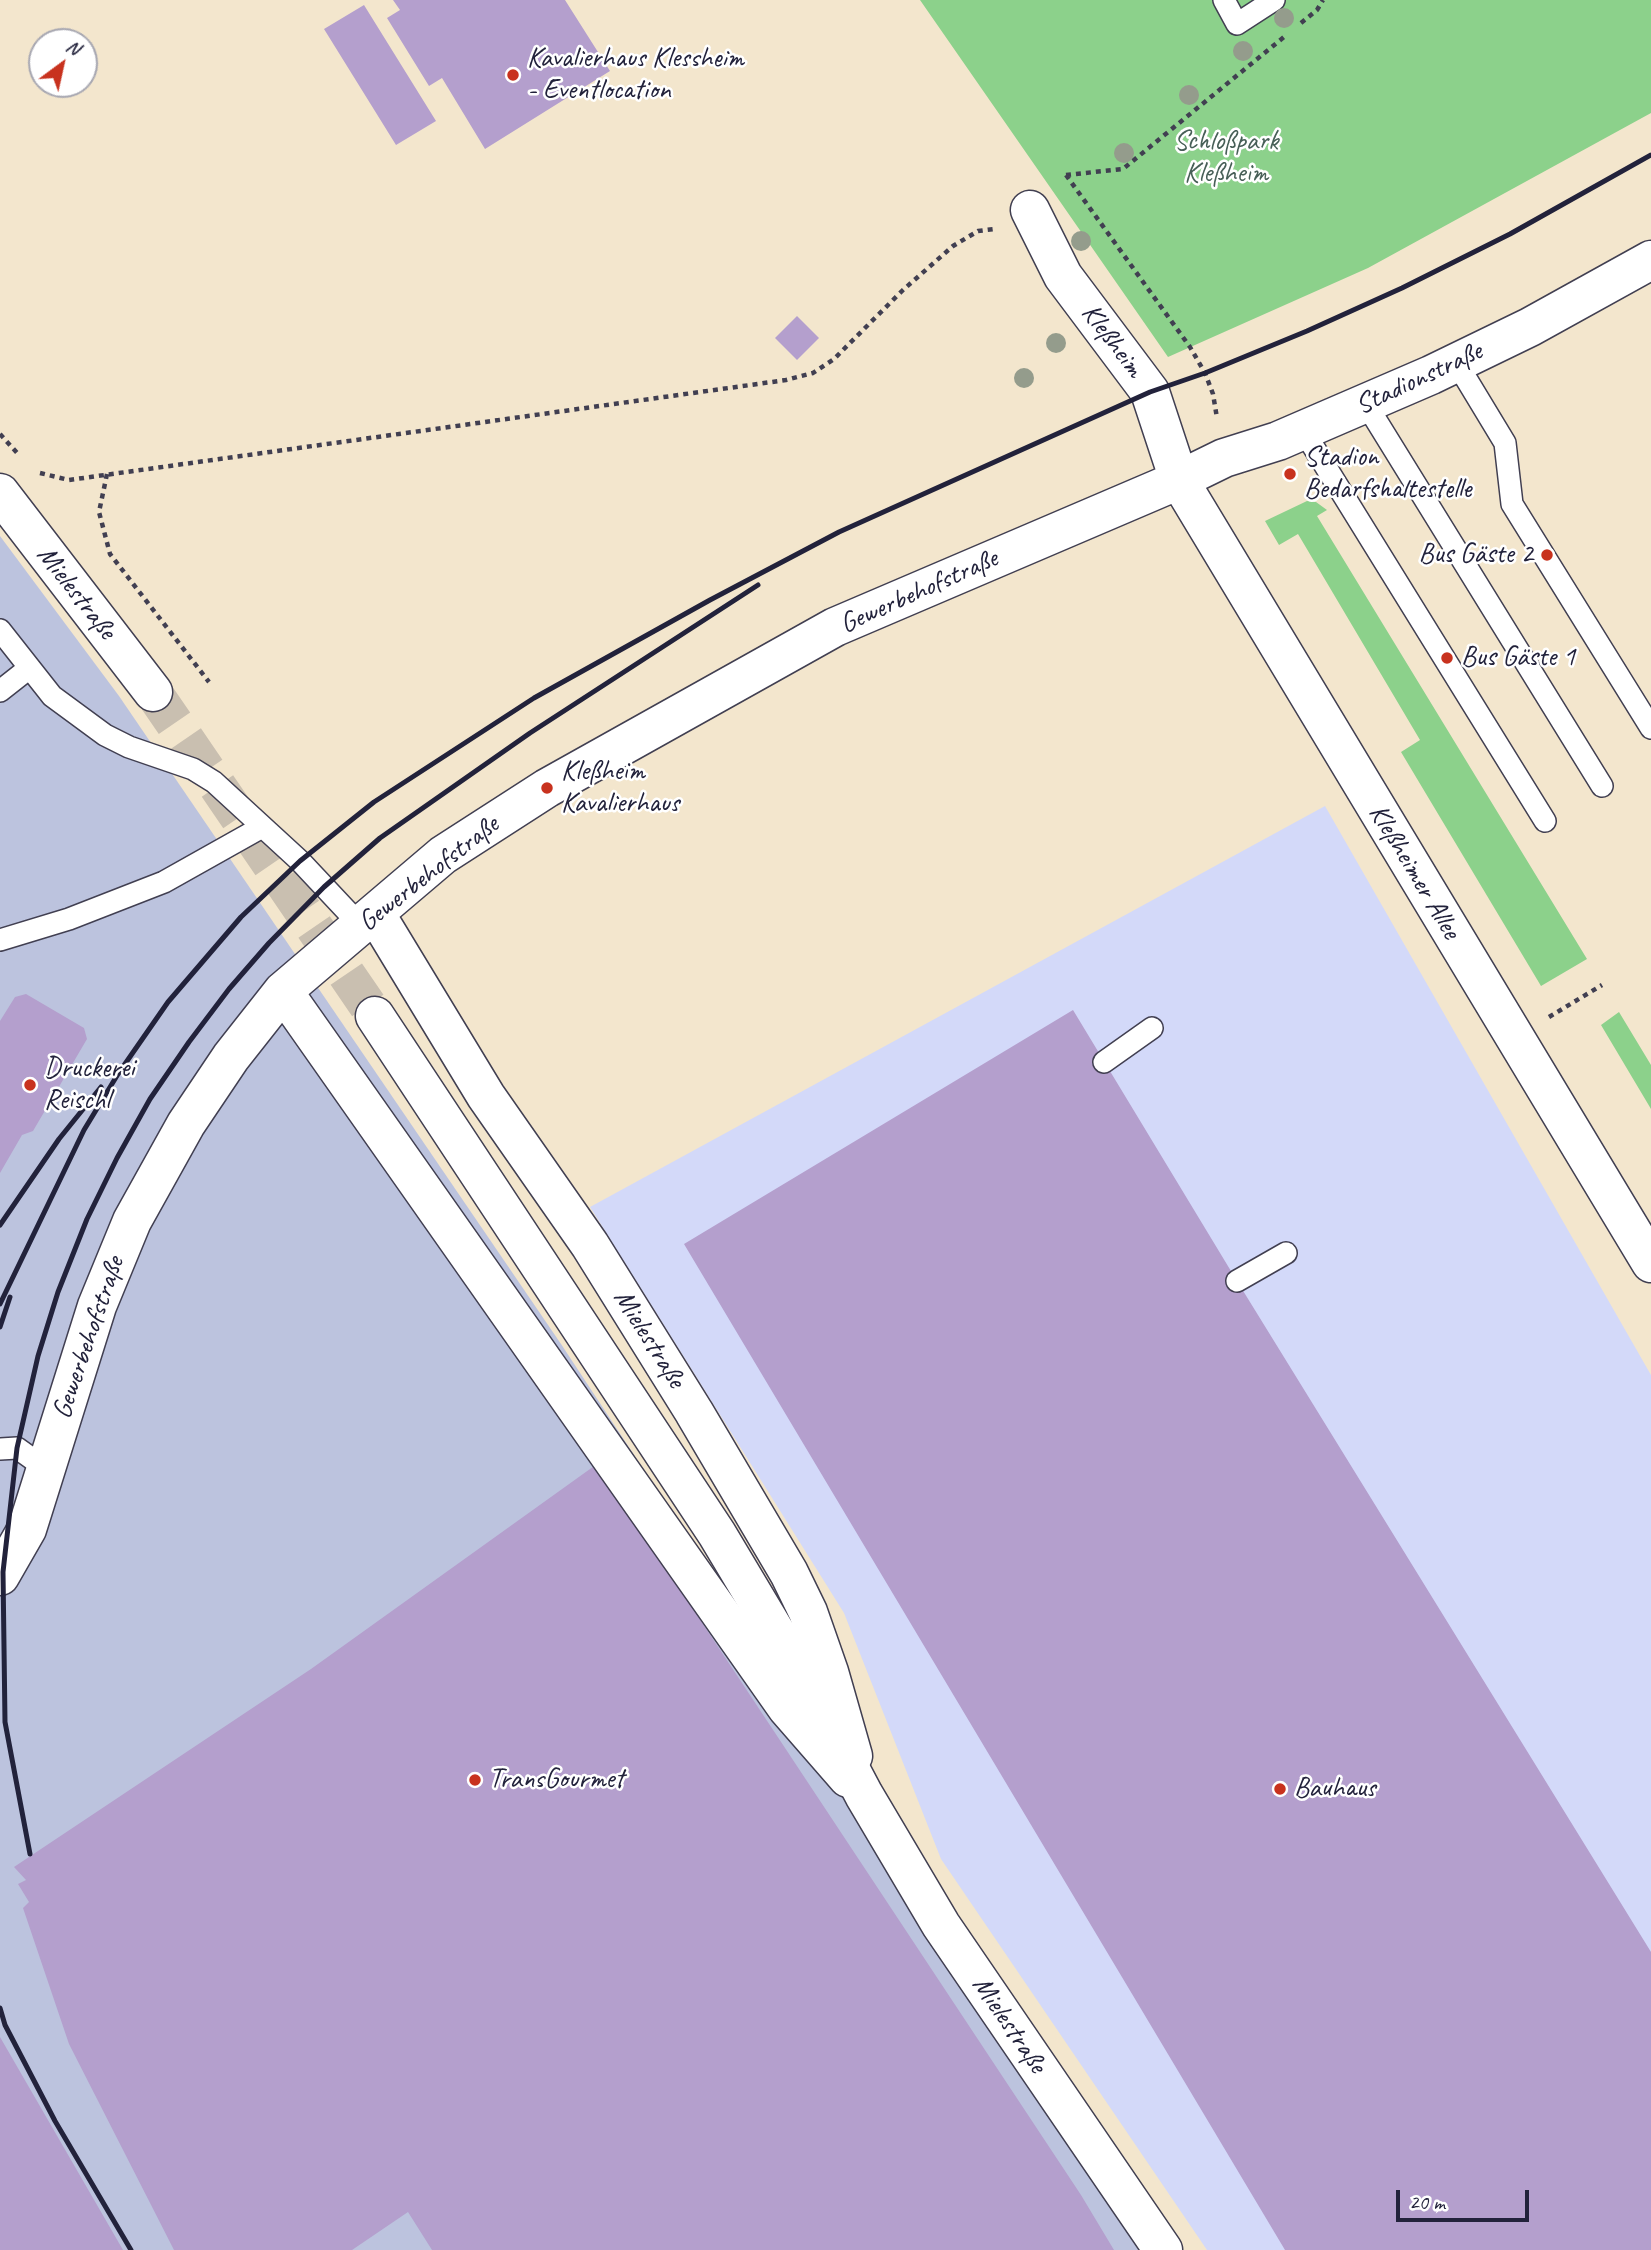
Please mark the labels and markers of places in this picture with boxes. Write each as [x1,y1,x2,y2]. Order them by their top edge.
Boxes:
place label: Kavalierhaus Klessheim - Eventlocation [527,42,744,108]
marker: Kavalierhaus Klessheim - Eventlocation [505,67,521,83]
place label: Stadion Bedarfshaltestelle [1304,441,1471,507]
marker: Stadion Bedarfshaltestelle [1282,466,1298,482]
place label: Bus Gäste 2 [1419,538,1533,572]
marker: Bus Gäste 2 [1539,547,1555,563]
place label: Bus Gäste 1 [1461,641,1575,675]
marker: Bus Gäste 1 [1439,650,1455,666]
place label: Kleßheim Kavalierhaus [561,755,679,821]
marker: Kleßheim Kavalierhaus [539,780,555,796]
place label: Druckerei Reischl [44,1052,134,1118]
marker: Druckerei Reischl [22,1077,38,1093]
place label: TransGourmet [489,1763,624,1797]
marker: TransGourmet [467,1772,483,1788]
place label: Bauhaus [1294,1772,1376,1806]
marker: Bauhaus [1272,1781,1288,1797]

